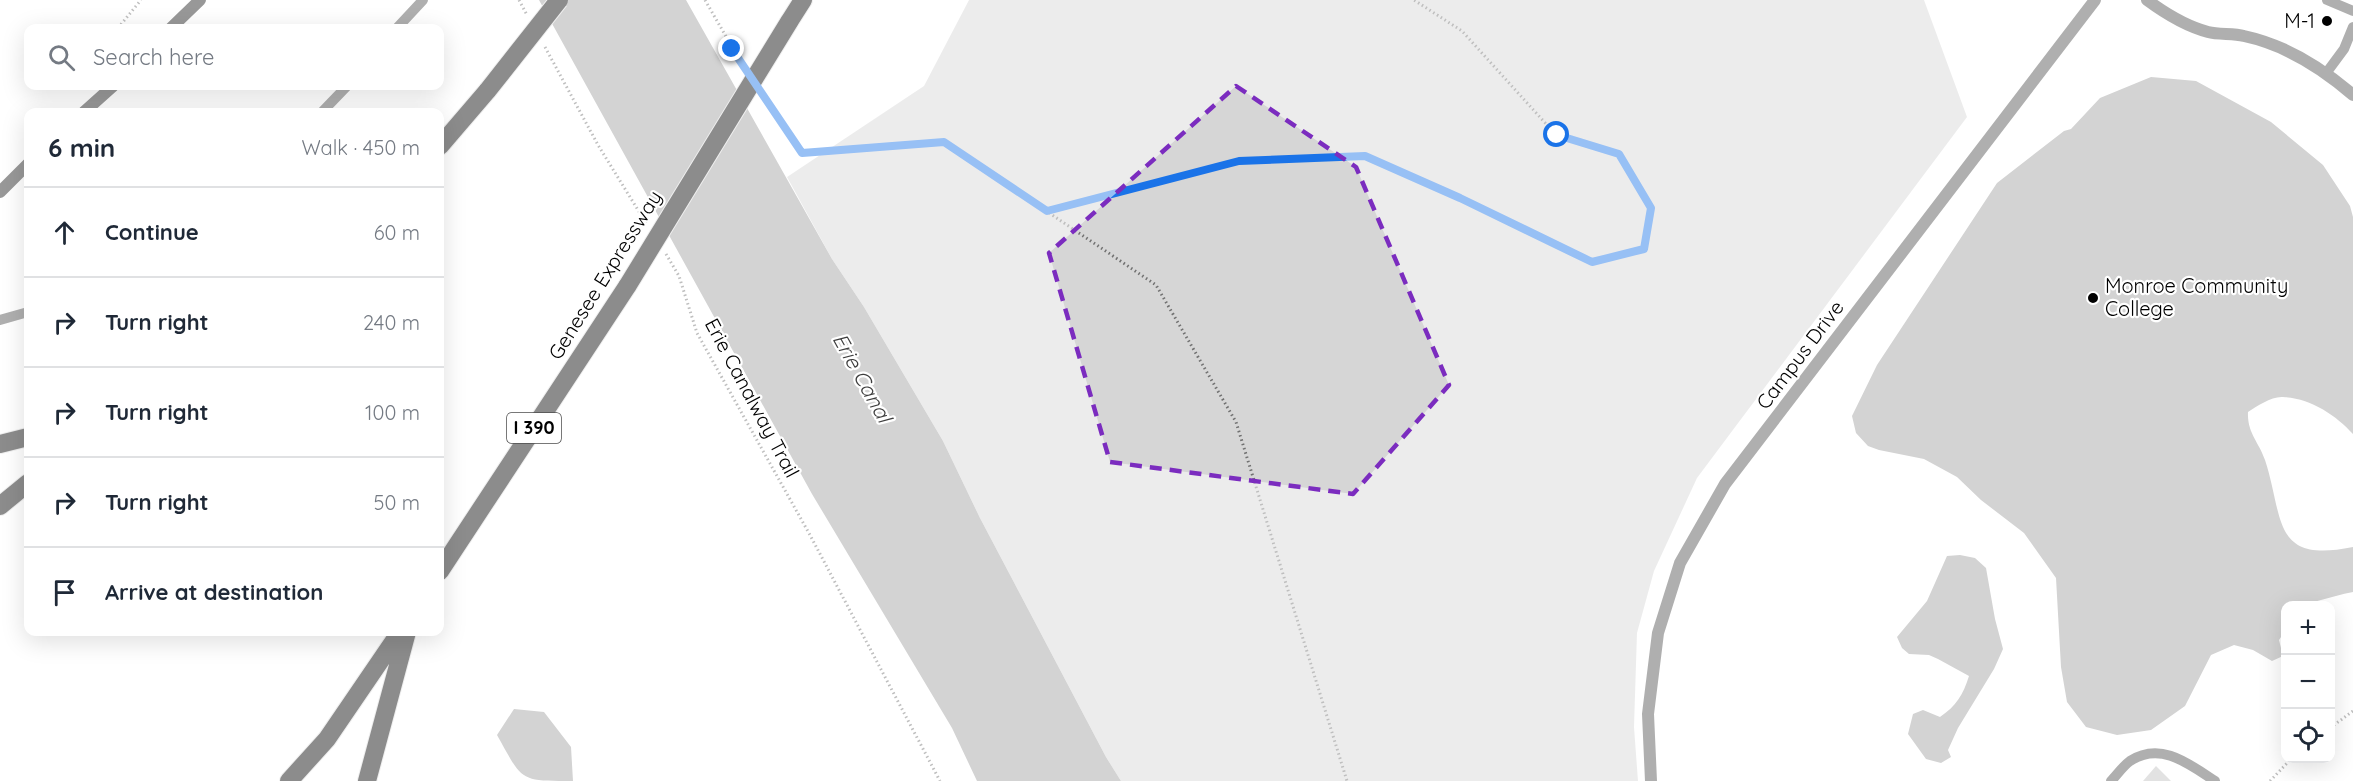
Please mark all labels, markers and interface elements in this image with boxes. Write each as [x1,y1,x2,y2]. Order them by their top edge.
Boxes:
place label: M-1 [2284,8,2315,33]
marker: M-1 [2320,14,2334,28]
search box [24,24,444,90]
route end [718,35,744,61]
icon: search [45,41,78,74]
text: Search here [93,43,214,71]
route start [1543,121,1569,147]
text: 6 min [48,131,115,164]
text: Walk · 450 m [301,135,420,160]
street label: Genesee Expressway [542,186,667,364]
icon: ahead [48,216,81,249]
text: Continue [105,218,199,246]
text: 60 m [374,220,420,245]
place label: Monroe Community College [2105,273,2288,321]
marker: Monroe Community College [2086,291,2100,305]
street label: Campus Drive [1751,295,1849,414]
icon: right [48,306,81,339]
text: Turn right [105,308,209,336]
text: 240 m [363,310,420,335]
street label: Erie Canalway Trail [700,314,805,482]
water label: Erie Canal [828,328,899,429]
icon: right [48,396,81,429]
text: Turn right [105,398,209,426]
text: 100 m [365,400,420,425]
road number: I 390 [507,413,561,443]
icon: right [48,486,81,519]
text: Turn right [105,488,209,516]
text: 50 m [374,490,420,515]
icon: arrive [48,576,81,609]
text: Arrive at destination [105,578,323,606]
map controls [2281,601,2335,763]
button: + [2281,601,2335,655]
button: − [2281,655,2335,709]
button: locate [2281,709,2335,763]

